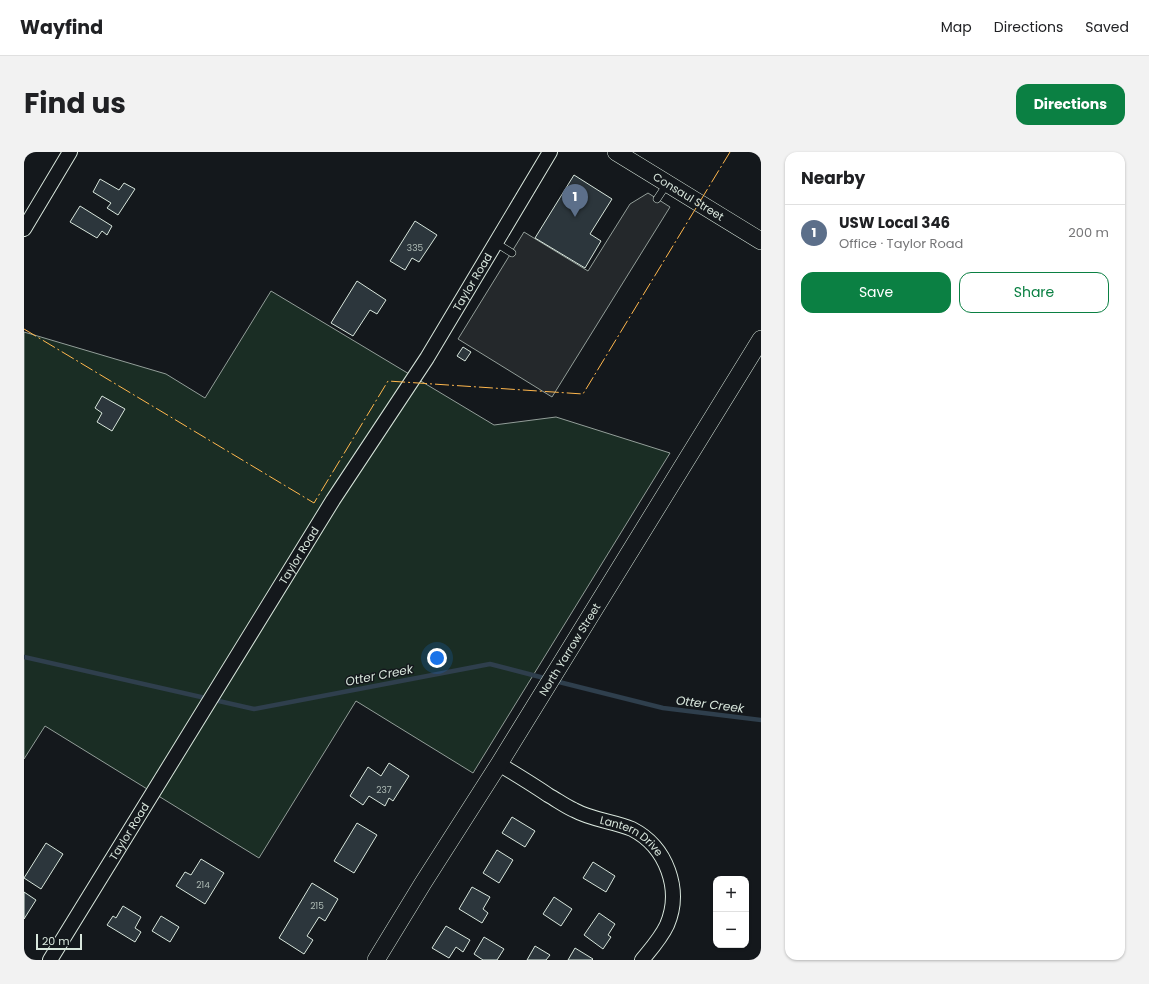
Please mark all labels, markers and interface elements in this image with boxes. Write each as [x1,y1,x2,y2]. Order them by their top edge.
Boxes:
text: Wayfind [20,14,103,41]
text: Map [941,17,972,37]
text: Directions [994,17,1063,37]
text: Saved [1085,17,1129,37]
text: Find us [24,84,126,123]
button: Directions [1016,84,1125,125]
text: Nearby [801,166,865,190]
street label: Consaul Street [650,169,727,224]
pin: 1 [562,184,588,217]
text: USW Local 346 [839,212,950,233]
text: 1 [812,223,816,242]
text: 200 m [1068,223,1109,242]
text: Office · Taylor Road [839,234,963,253]
house number: 335 [407,242,423,254]
street label: Taylor Road [449,250,496,314]
button: Save [801,272,951,313]
button: Share [959,272,1109,313]
street label: Taylor Road [275,524,323,587]
street label: North Yarrow Street [535,600,604,699]
your location [427,648,447,668]
water label: Otter Creek [344,660,415,690]
water label: Otter Creek [675,691,746,717]
house number: 237 [376,784,392,796]
street label: Taylor Road [105,800,153,863]
street label: Lantern Drive [598,812,667,860]
map controls [713,876,749,948]
button: + [713,876,749,912]
house number: 214 [196,879,210,891]
house number: 215 [310,900,324,912]
button: − [713,912,749,948]
scale bar [36,932,82,951]
text: 20 m [42,933,70,949]

